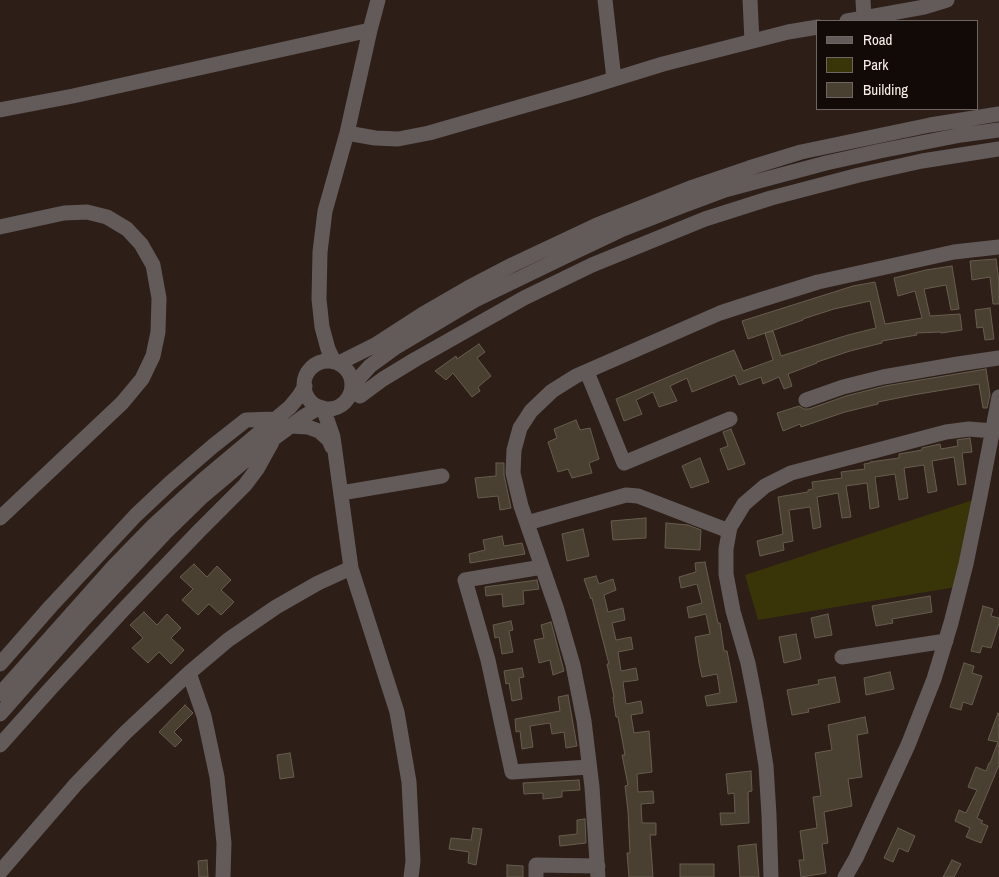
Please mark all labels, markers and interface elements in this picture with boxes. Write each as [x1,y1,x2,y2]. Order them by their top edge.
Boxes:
legend [816,20,979,110]
text: Road [863,29,892,50]
text: Park [863,54,888,75]
text: Building [863,79,908,100]

